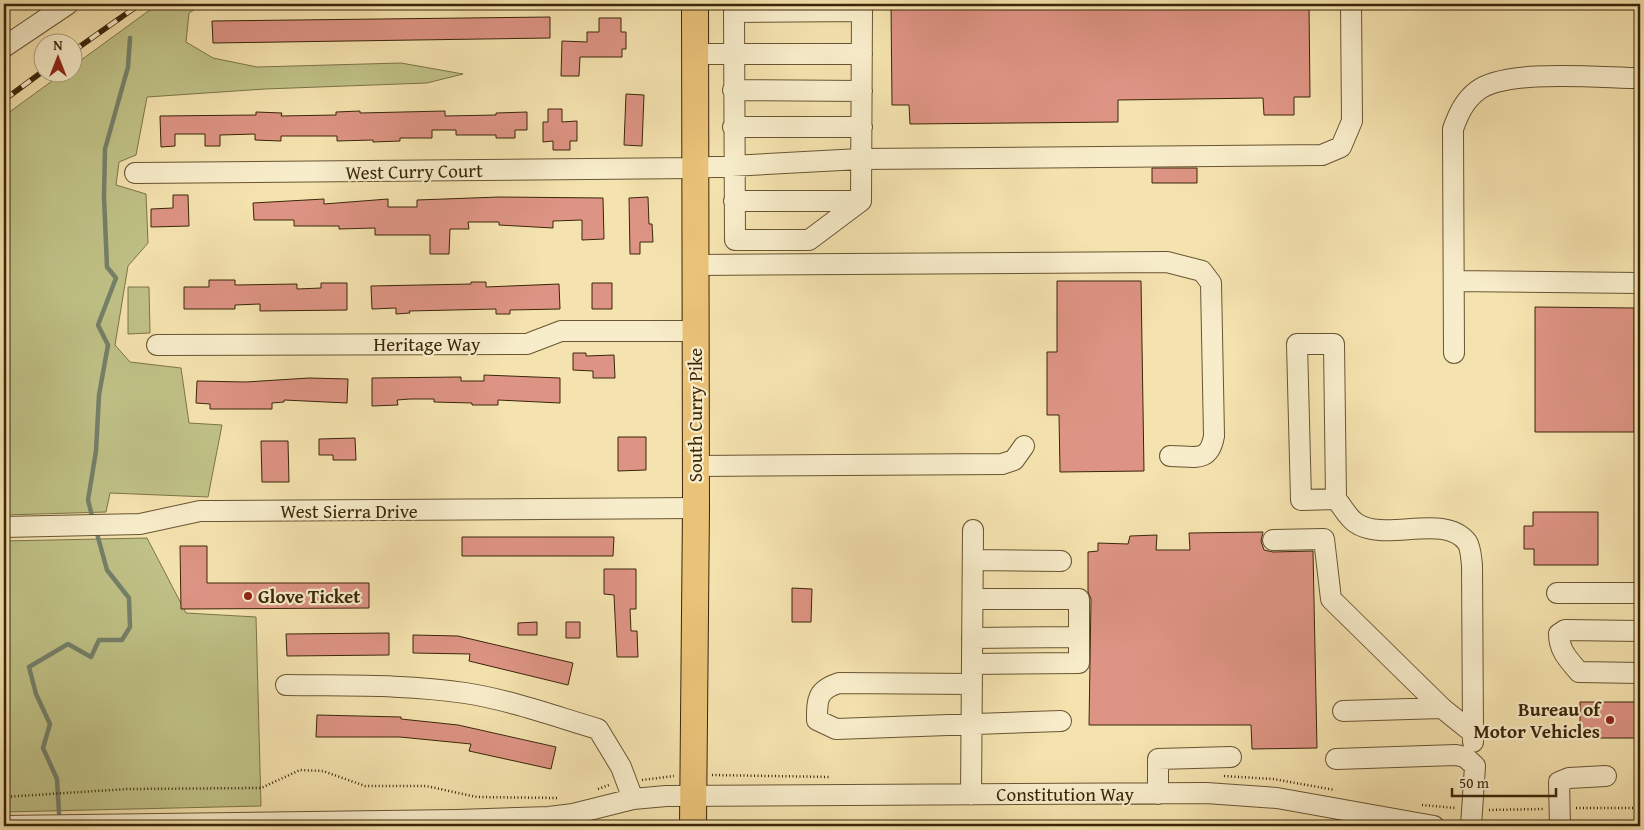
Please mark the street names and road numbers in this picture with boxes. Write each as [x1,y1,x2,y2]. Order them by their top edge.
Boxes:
street label: West Curry Court [345,156,483,186]
street label: Heritage Way [374,330,481,358]
street label: South Curry Pike [681,348,709,482]
street label: West Sierra Drive [280,497,418,525]
street label: Constitution Way [996,780,1134,808]

